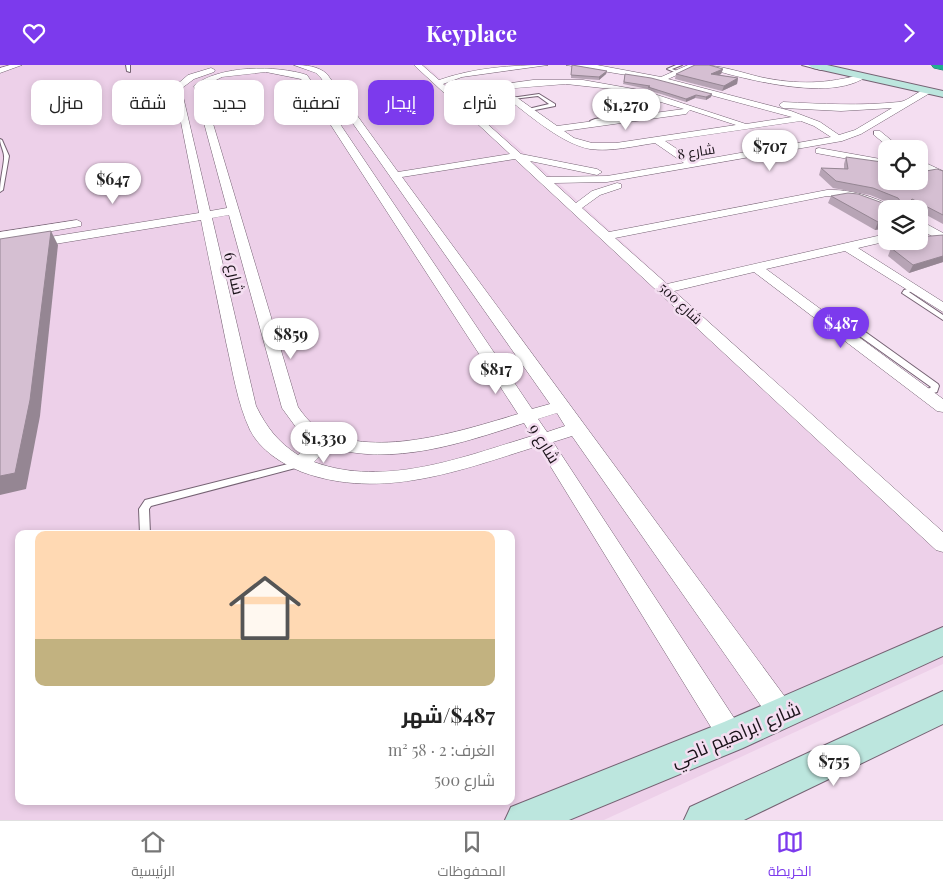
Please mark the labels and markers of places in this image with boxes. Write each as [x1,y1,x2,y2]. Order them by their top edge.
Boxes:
pin: $1,270 [585,88,667,131]
pin: $707 [740,129,800,172]
pin: $647 [83,163,143,205]
pin: $487 [811,307,871,349]
pin: $859 [261,317,321,360]
pin: $817 [466,353,526,395]
pin: $1,330 [283,421,365,464]
pin: $755 [804,745,864,787]

